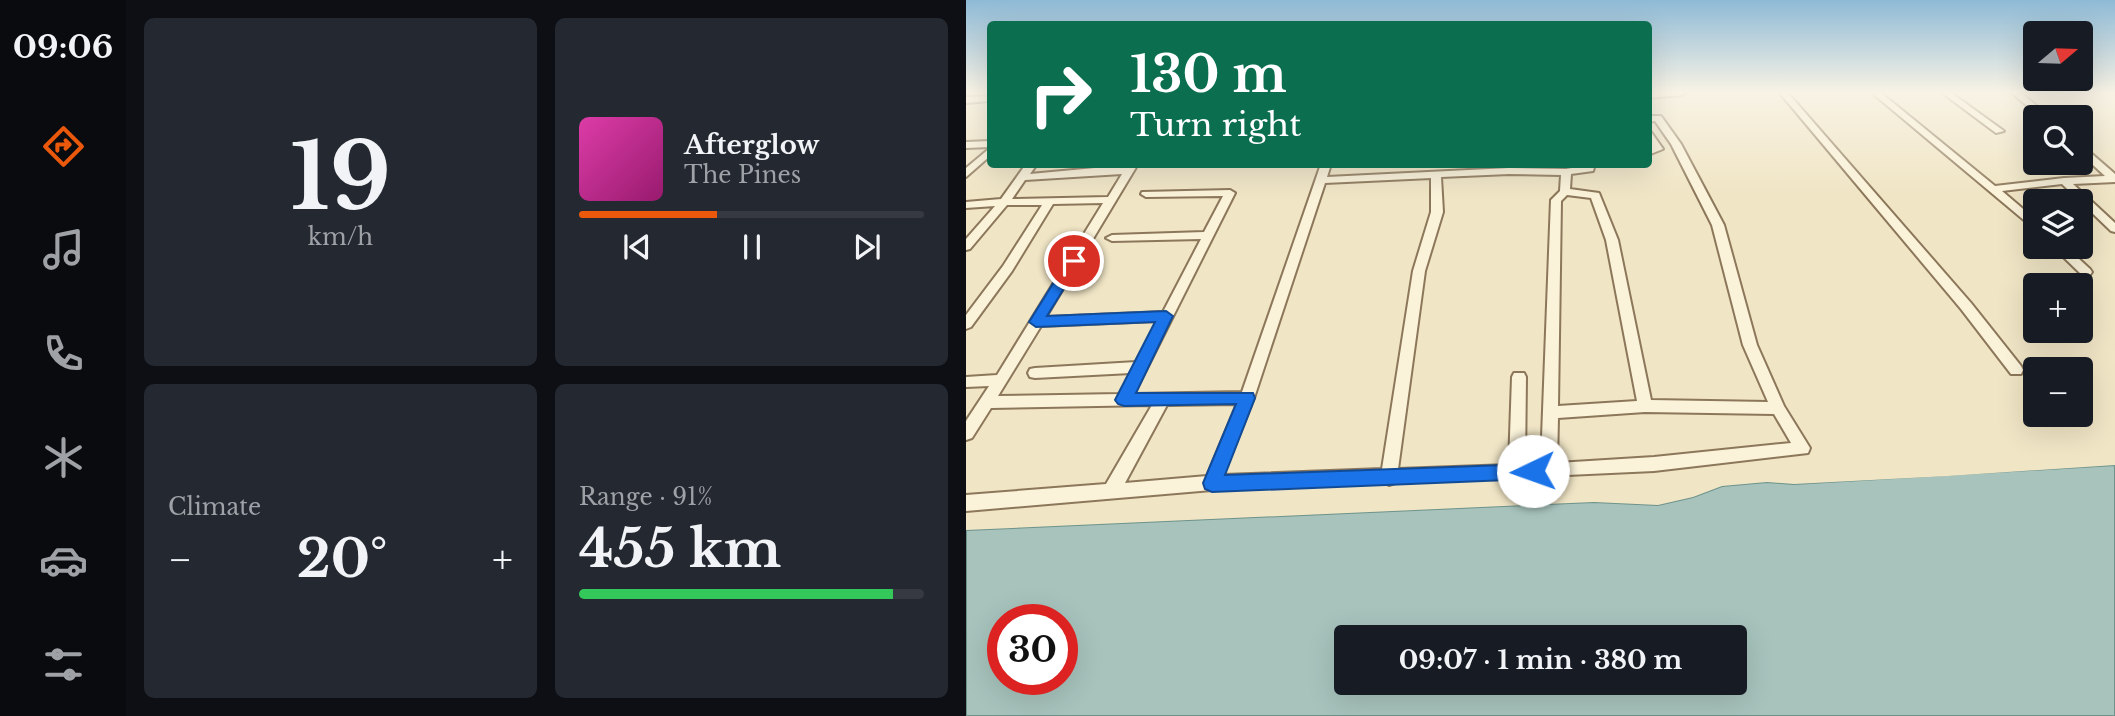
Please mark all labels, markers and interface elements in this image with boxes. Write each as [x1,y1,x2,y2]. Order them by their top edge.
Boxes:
north arrow [2023,21,2093,91]
map controls [2023,21,2093,427]
text: 09:06 [13,27,113,67]
text: 130 m [1130,44,1287,105]
icon: right [1015,49,1106,140]
text: Turn right [1130,105,1301,145]
button: search [2023,105,2093,175]
text: 19 [290,121,391,234]
icon: directions [39,122,88,171]
text: Afterglow [684,129,820,161]
text: The Pines [684,161,801,189]
button: layers [2023,189,2093,259]
text: km/h [308,223,373,251]
icon: music [39,225,88,274]
icon: previous [618,228,656,266]
icon: pause [733,228,771,266]
icon: next [848,228,886,266]
pin [1044,231,1104,291]
icon: arrive [1055,242,1093,280]
button: + [2023,273,2093,343]
icon: phone [39,329,88,378]
button: − [2023,357,2093,427]
icon: climate [39,433,88,482]
position arrow [1496,434,1570,508]
text: Range · 91% [579,483,713,511]
text: Climate [168,493,261,521]
text: 455 km [579,517,781,581]
text: 20° [297,527,387,591]
icon: car [39,536,88,585]
text: − [168,536,192,583]
text: + [492,536,513,583]
speed limit sign: 30 [987,604,1078,695]
icon: filters [39,640,88,689]
text: 09:07 · 1 min · 380 m [1399,644,1682,676]

